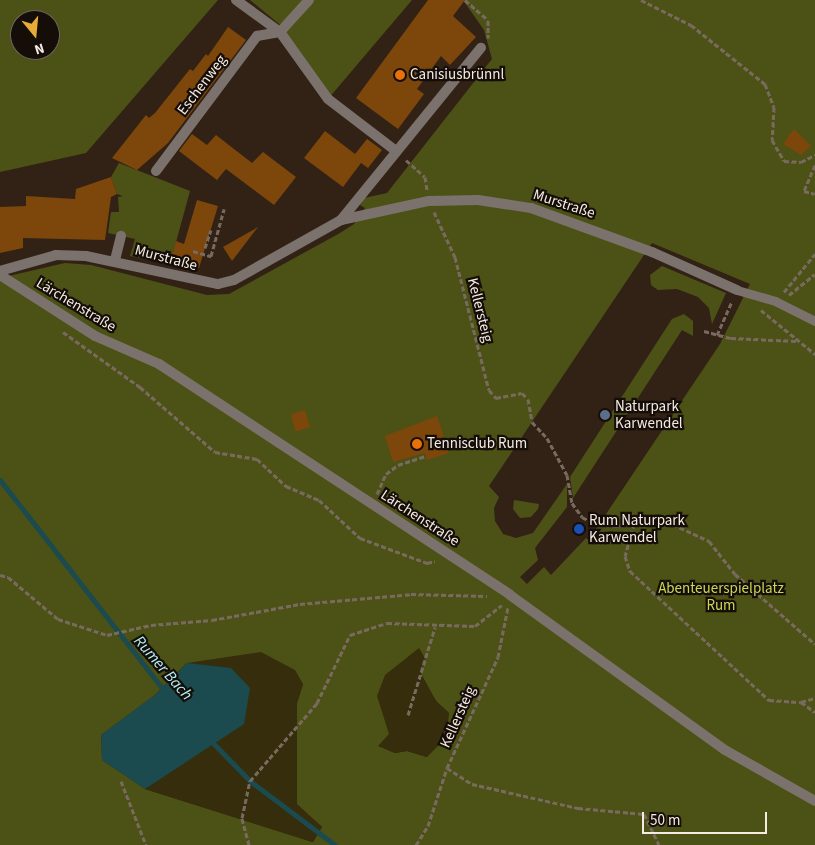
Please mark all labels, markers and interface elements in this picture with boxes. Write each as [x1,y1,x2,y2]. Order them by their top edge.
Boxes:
north arrow [10,10,60,60]
text: N [32,37,46,59]
street label: Eschenweg [174,51,230,119]
place label: Canisiusbrünnl [410,66,504,84]
marker: Canisiusbrünnl [394,69,406,81]
street label: Murstraße [531,186,597,222]
street label: Murstraße [133,241,199,275]
street label: Lärchenstraße [33,274,119,336]
street label: Kellersteig [463,276,497,344]
place label: Naturpark Karwendel [615,397,683,432]
marker: Naturpark Karwendel [599,409,611,421]
place label: Tennisclub Rum [427,435,527,453]
marker: Tennisclub Rum [411,438,423,450]
street label: Lärchenstraße [377,486,463,550]
place label: Rum Naturpark Karwendel [589,511,685,546]
marker: Rum Naturpark Karwendel [573,523,585,535]
park label: Abenteuerspielplatz Rum [658,579,784,614]
water label: Rumer Bach [130,632,196,704]
street label: Kellersteig [436,683,480,751]
scale bar [645,802,770,834]
text: 50 m [650,810,680,831]

